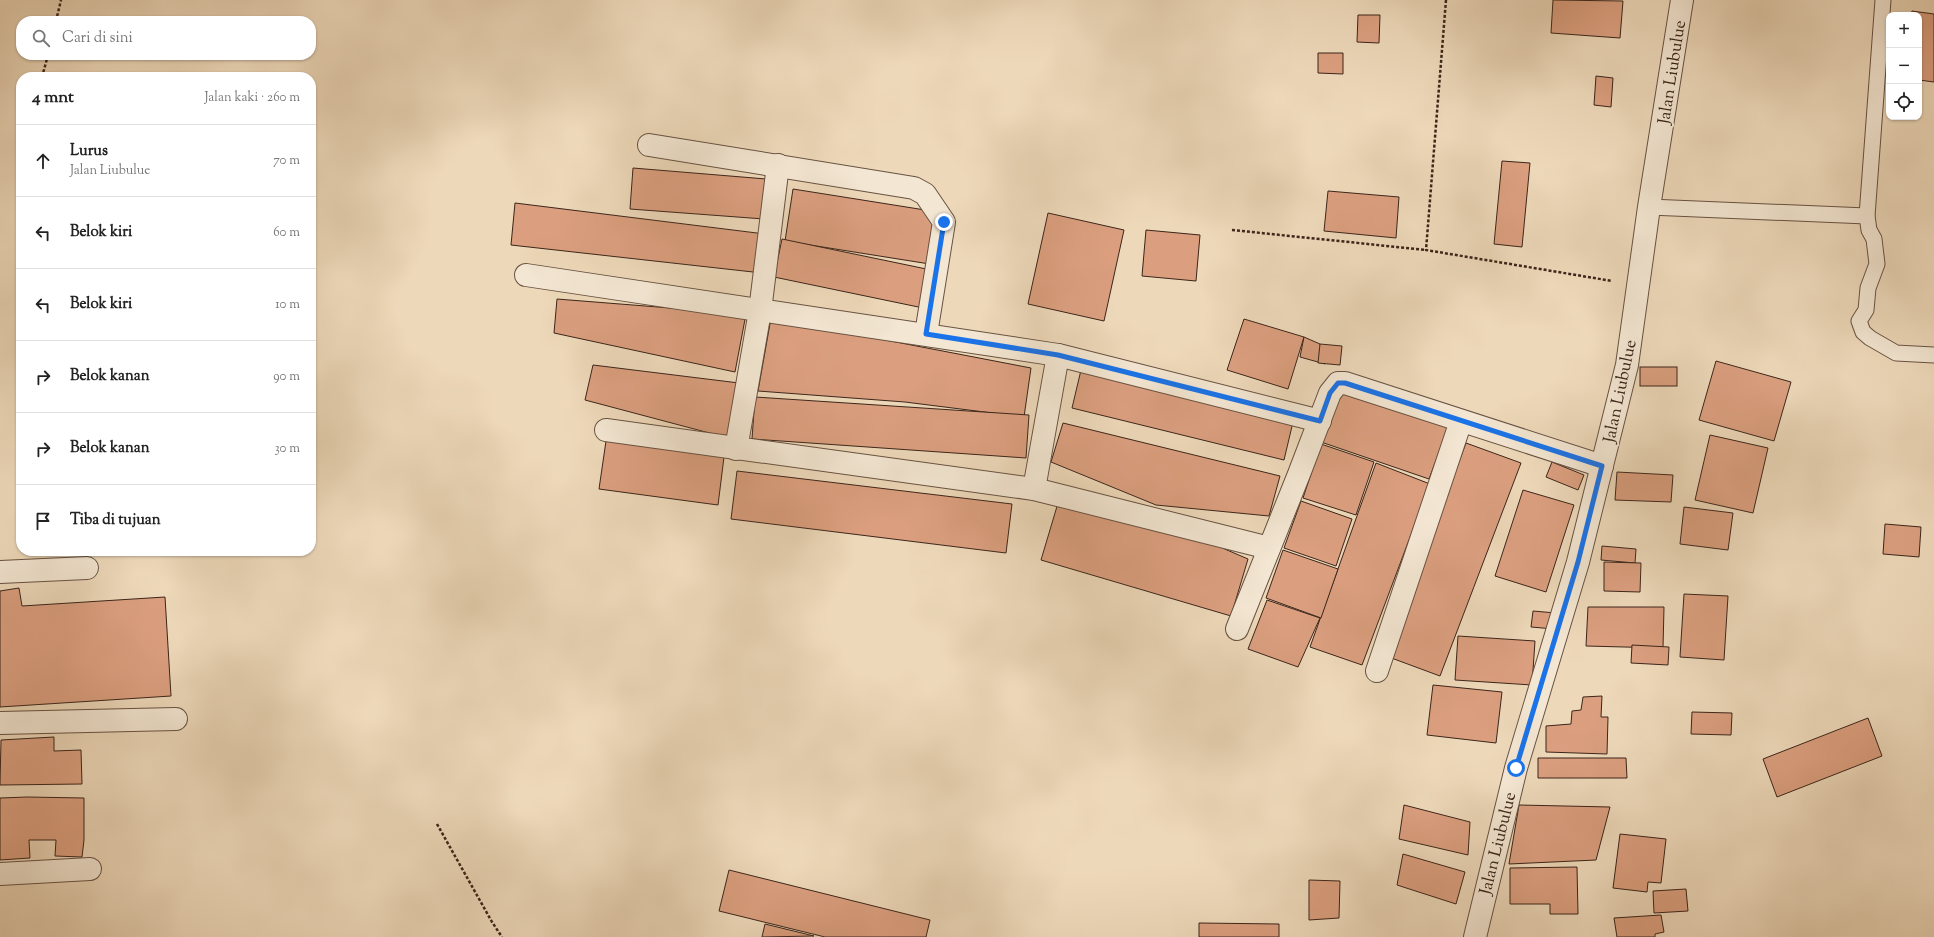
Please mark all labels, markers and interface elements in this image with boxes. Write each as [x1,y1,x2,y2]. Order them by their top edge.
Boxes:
map controls [1886,12,1922,120]
button: + [1886,12,1922,48]
search box [16,16,316,60]
street label: Jalan Liubulue [1653,19,1693,127]
icon: search [30,27,52,49]
text: Cari di sini [62,28,133,49]
button: − [1886,48,1922,84]
button: locate [1886,84,1922,120]
text: 4 mnt [32,86,74,110]
text: Jalan kaki · 260 m [205,89,300,107]
text: Lurus [70,141,108,162]
icon: ahead [32,150,54,172]
text: 70 m [273,152,300,170]
text: Jalan Liubulue [70,162,150,180]
route end [935,213,953,231]
icon: left [32,222,54,244]
text: Belok kiri [70,222,132,243]
text: 60 m [273,224,300,242]
icon: left [32,294,54,316]
text: Belok kiri [70,294,132,315]
text: 10 m [275,296,300,314]
street label: Jalan Liubulue [1598,337,1644,446]
icon: right [32,366,54,388]
text: Belok kanan [70,366,150,387]
text: 90 m [273,368,300,386]
icon: right [32,438,54,460]
text: Belok kanan [70,438,150,459]
text: 30 m [274,440,300,458]
icon: arrive [32,510,54,532]
text: Tiba di tujuan [70,510,161,531]
route start [1507,759,1525,777]
street label: Jalan Liubulue [1474,790,1523,898]

